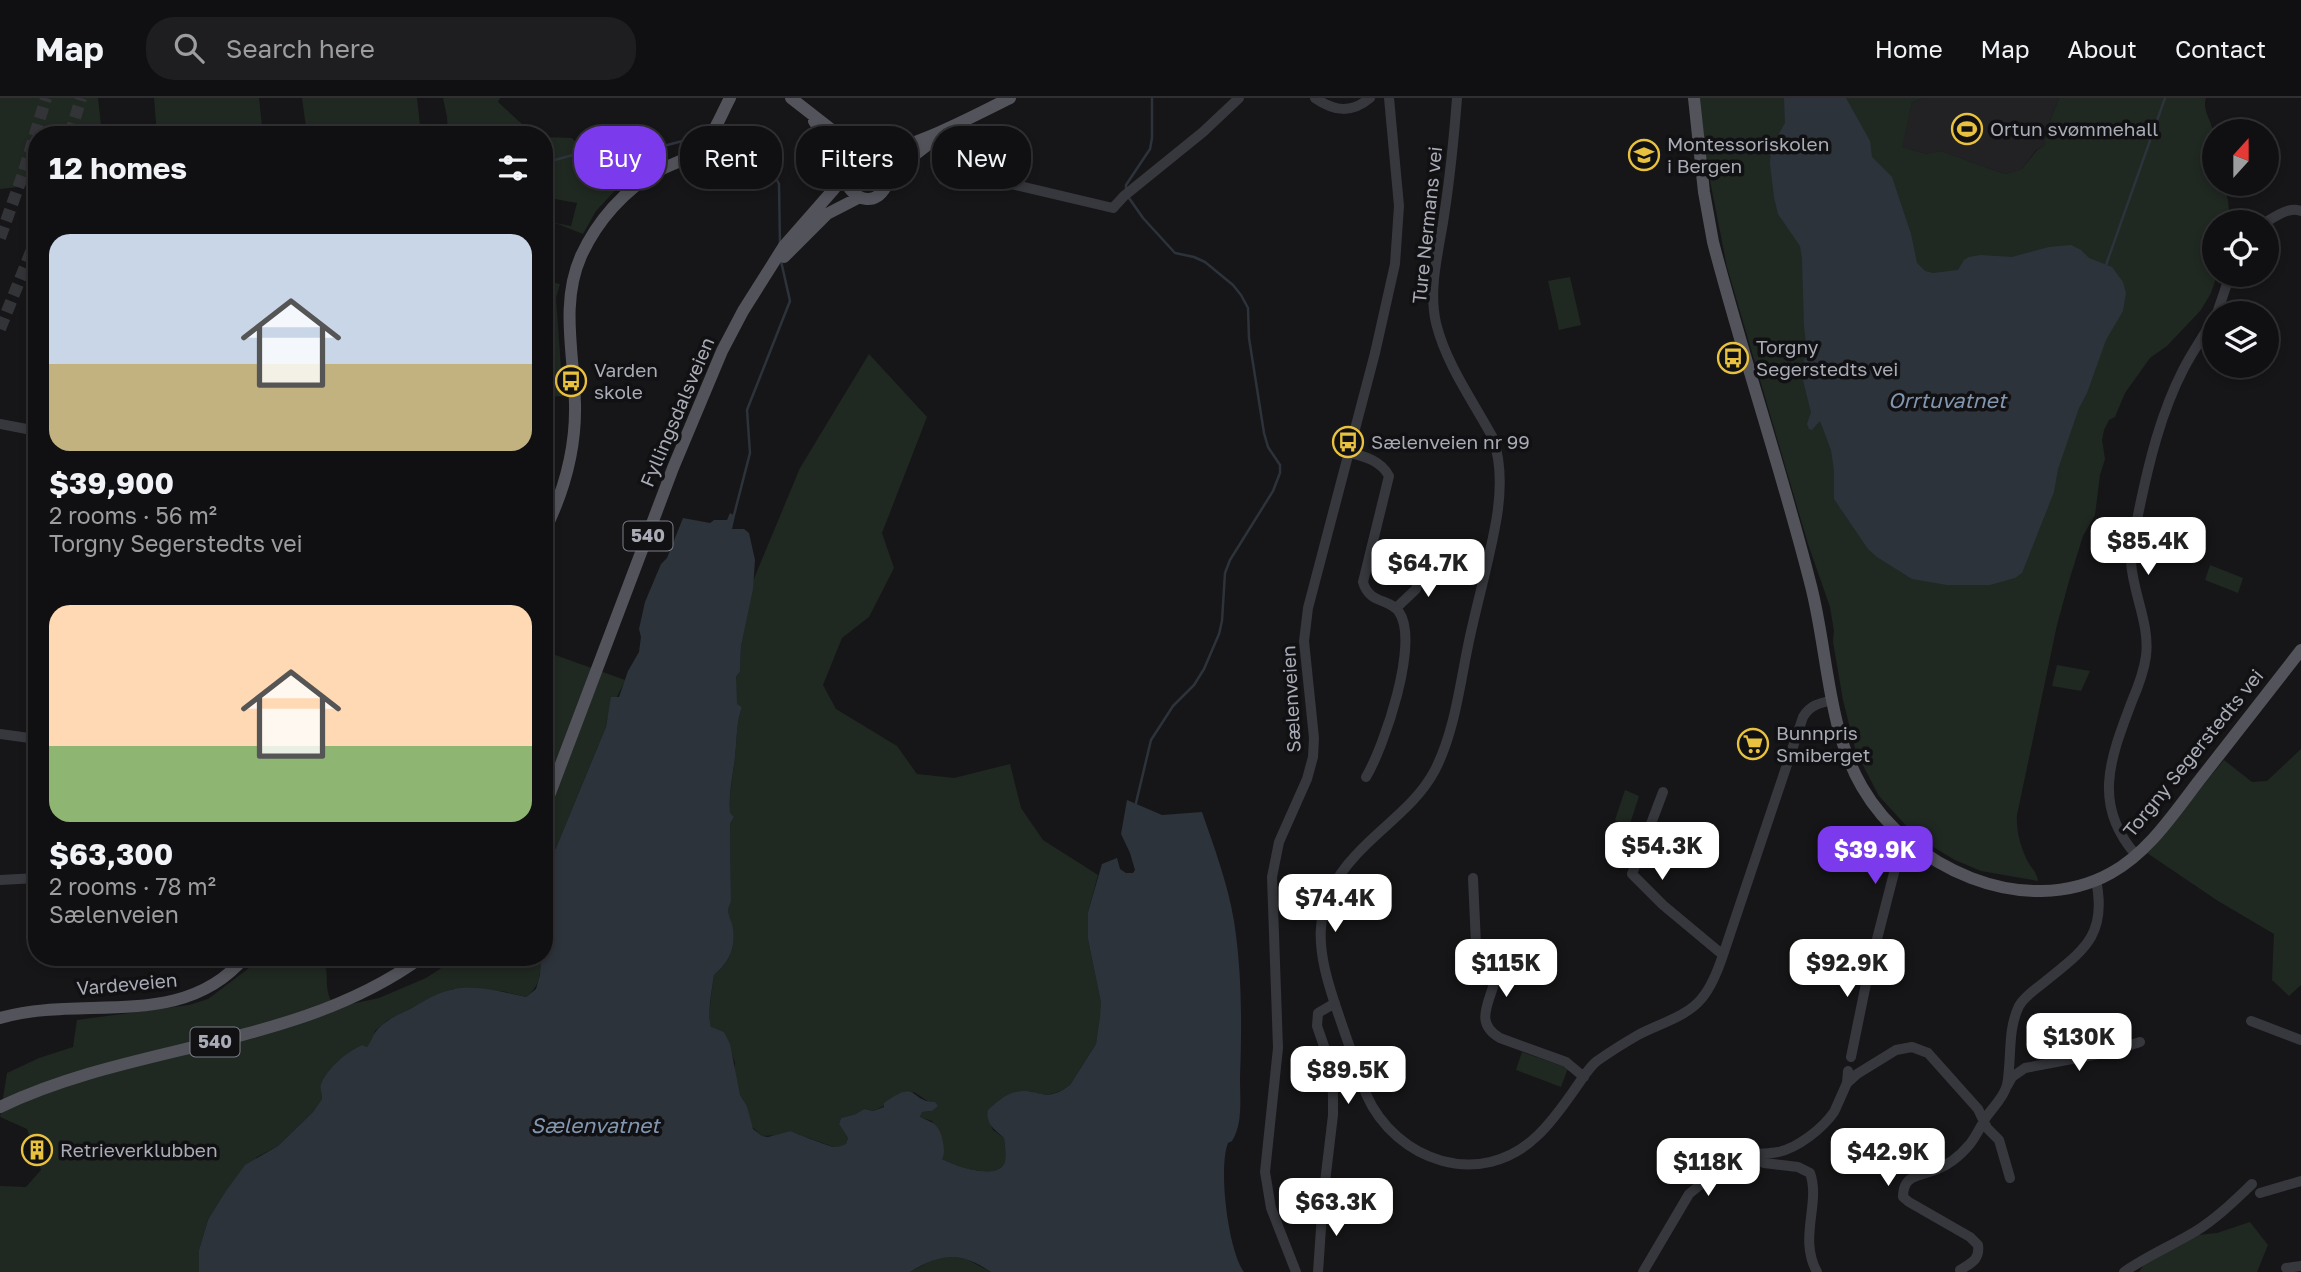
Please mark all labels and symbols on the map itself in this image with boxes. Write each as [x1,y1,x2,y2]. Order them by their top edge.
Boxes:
sports icon: Ortun svømmehall [1950,112,1984,146]
place label: Ortun svømmehall [1990,117,2158,140]
north arrow [2202,119,2278,196]
place label: Montessoriskolen i Bergen [1667,132,1829,177]
school or university icon: Montessoriskolen i Bergen [1627,138,1661,172]
street label: Ture Nermans vei [1407,145,1446,305]
street label: Fyllingsdalsveien [635,334,718,490]
place label: Torgny Segerstedts vei [1756,335,1898,380]
bus stop icon: Torgny Segerstedts vei [1716,341,1750,375]
place label: Varden skole [594,358,658,403]
bus stop icon: Varden skole [554,364,588,398]
water label: Orrtuvatnet [1888,387,2009,413]
bus stop icon: Sælenveien nr 99 [1331,425,1365,459]
place label: Sælenveien nr 99 [1371,430,1530,453]
pin: $85.4K [2091,518,2205,577]
road number: 540 [624,522,672,550]
pin: $64.7K [1371,540,1485,599]
street label: Sælenveien [1276,645,1305,753]
street label: Torgny Segerstedts vei [2118,664,2267,841]
place label: Bunnpris Smiberget [1776,721,1870,766]
supermarket icon: Bunnpris Smiberget [1736,727,1770,761]
pin: $54.3K [1605,822,1719,882]
pin: $39.9K [1818,826,1932,886]
pin: $74.4K [1278,874,1392,934]
pin: $115K [1457,940,1555,999]
pin: $92.9K [1790,940,1904,999]
street label: Vardeveien [76,968,178,999]
pin: $130K [2030,1014,2128,1073]
road number: 540 [190,1028,240,1057]
pin: $89.5K [1291,1046,1405,1106]
water label: Sælenvatnet [531,1112,662,1138]
pin: $42.9K [1831,1128,1945,1188]
building icon: Retrieverklubben [20,1133,54,1167]
place label: Retrieverklubben [60,1138,218,1161]
pin: $118K [1659,1138,1757,1198]
pin: $63.3K [1279,1178,1393,1238]

